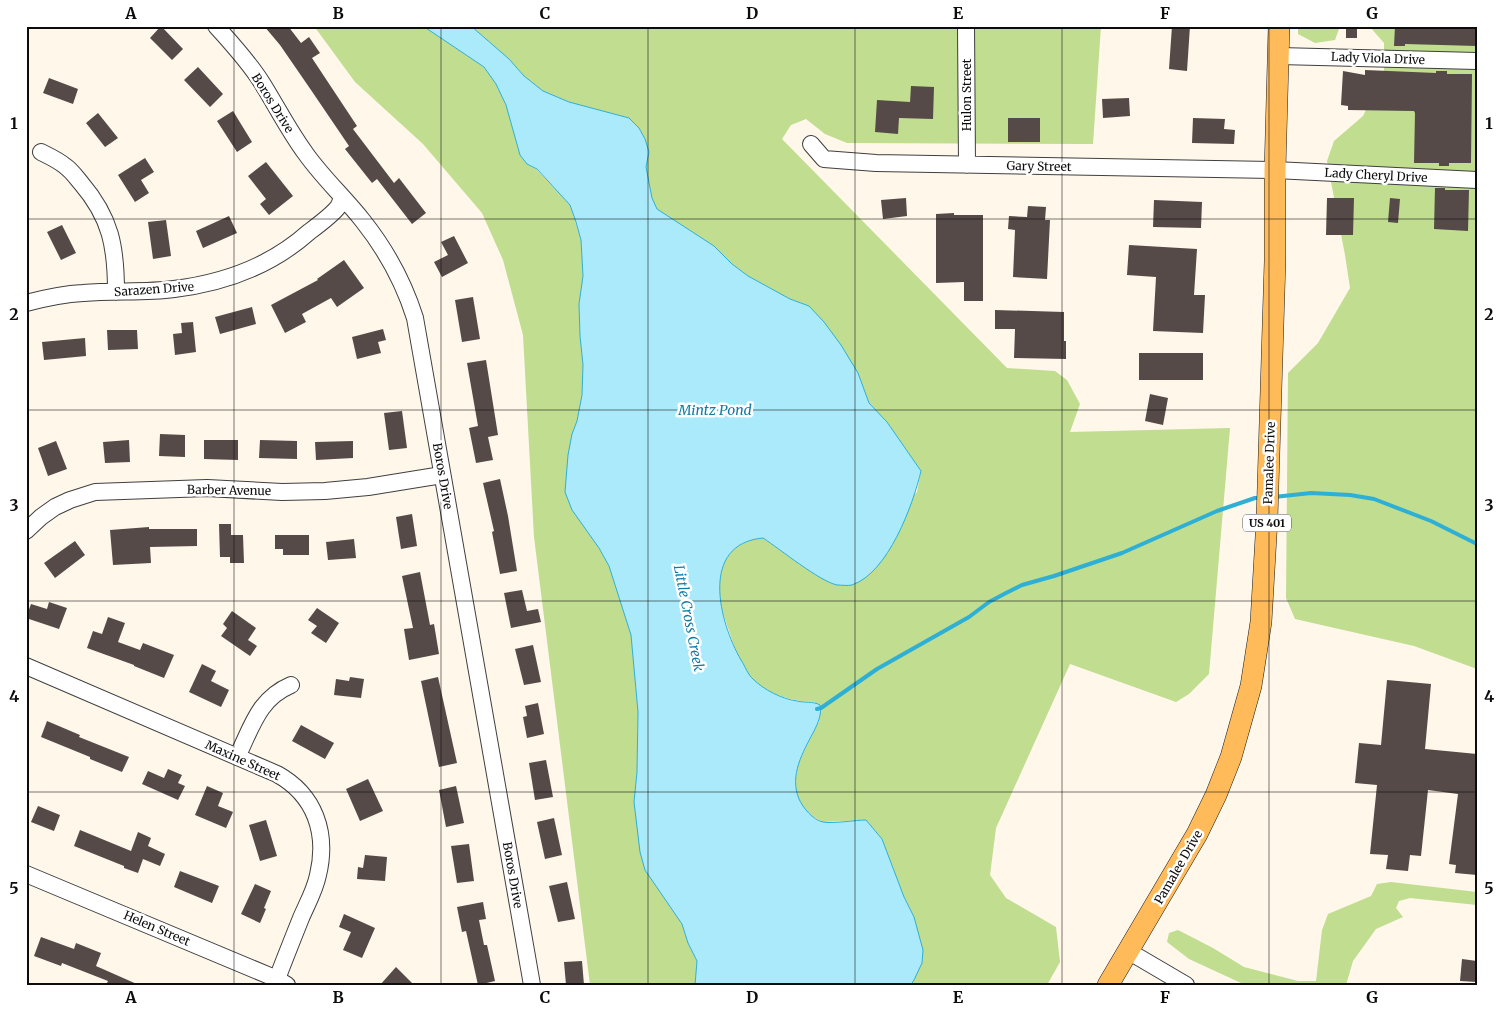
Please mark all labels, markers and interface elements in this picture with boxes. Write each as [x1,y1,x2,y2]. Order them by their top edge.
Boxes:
text: A [124,3,137,23]
text: B [332,3,344,23]
text: C [540,3,550,23]
text: D [746,3,758,23]
text: E [953,3,964,23]
text: F [1160,3,1170,23]
text: G [1366,3,1378,23]
street label: Lady Viola Drive [1331,49,1425,67]
street label: Hulon Street [959,58,974,131]
street label: Boros Drive [249,71,297,135]
text: 1 [10,113,18,133]
text: 1 [1485,113,1493,133]
street label: Gary Street [1006,158,1072,174]
street label: Lady Cheryl Drive [1324,165,1428,185]
street label: Sarazen Drive [113,279,195,299]
text: 2 [9,304,19,324]
text: 2 [1484,304,1494,324]
water label: Mintz Pond [677,401,752,419]
street label: Pamalee Drive [1260,421,1278,505]
street label: Boros Drive [430,442,456,510]
street label: Barber Avenue [187,482,271,498]
text: 3 [9,495,19,515]
text: 3 [1484,495,1494,515]
road number: US 401 [1243,514,1291,532]
water label: Little Cross Creek [670,563,708,673]
text: 4 [9,686,19,706]
text: 4 [1484,686,1494,706]
street label: Maxine Street [203,737,283,783]
street label: Pamalee Drive [1151,827,1205,907]
street label: Boros Drive [500,841,526,909]
text: 5 [9,878,19,898]
text: 5 [1484,878,1494,898]
street label: Helen Street [121,907,193,949]
text: A [124,987,137,1007]
text: B [332,987,344,1007]
text: C [540,987,550,1007]
text: D [746,987,758,1007]
text: E [953,987,964,1007]
text: F [1160,987,1170,1007]
text: G [1366,987,1378,1007]

